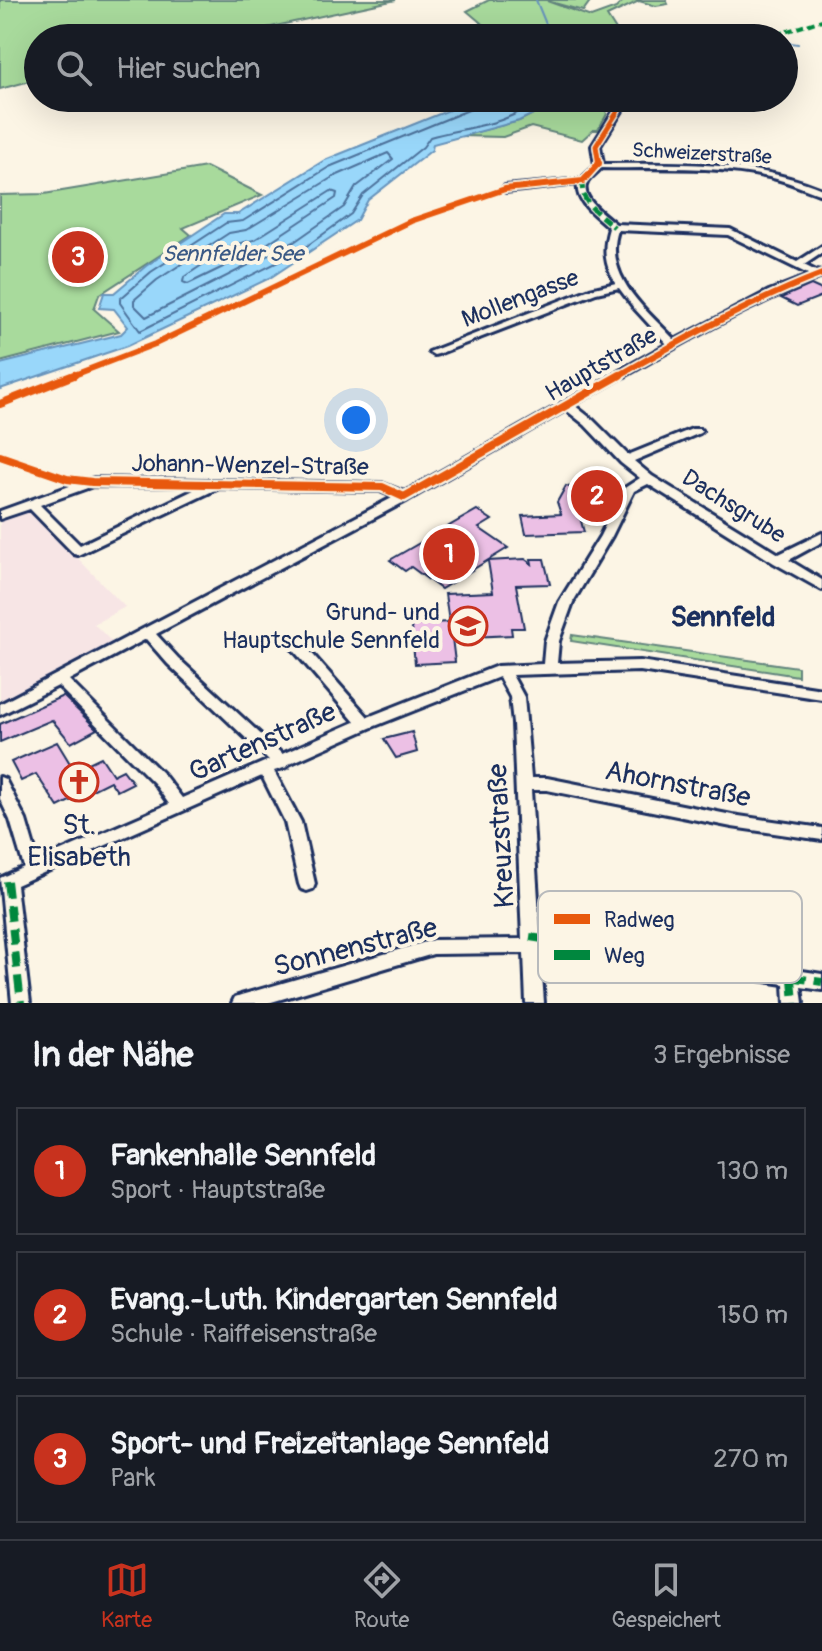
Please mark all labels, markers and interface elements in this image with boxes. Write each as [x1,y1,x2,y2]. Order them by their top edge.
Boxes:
search box [24,24,798,112]
icon: search [52,46,96,90]
text: Hier suchen [116,50,261,87]
street label: Schweizerstraße [632,137,773,170]
pin: 3 [52,227,104,287]
water label: Sennfelder See [163,240,306,268]
street label: Mollengasse [458,263,583,334]
street label: Hauptstraße [540,321,662,408]
your location [336,400,376,440]
street label: Johann-Wenzel-Straße [131,449,369,482]
street label: Dachsgrube [677,463,791,550]
pin: 2 [571,466,623,526]
pin: 1 [423,524,475,584]
place label: Grund- und Hauptschule Sennfeld [222,598,440,655]
district label: Sennfeld [670,600,776,635]
school or university icon: Grund- und Hauptschule Sennfeld [447,605,489,647]
street label: Gartenstraße [184,694,342,790]
street label: Ahornstraße [602,753,754,816]
church icon: St. Elisabeth [58,761,100,803]
street label: Kreuzstraße [480,763,523,909]
place label: St. Elisabeth [27,808,131,875]
legend [538,891,802,983]
text: Radweg [604,906,675,934]
street label: Sonnenstraße [270,910,441,985]
text: Weg [604,942,645,970]
text: In der Nähe [32,1034,193,1077]
text: 3 Ergebnisse [653,1039,790,1071]
text: Fankenhalle Sennfeld [110,1137,376,1174]
text: 1 [55,1155,65,1187]
text: 130 m [717,1155,788,1187]
text: Sport · Hauptstraße [110,1174,325,1206]
text: Evang.-Luth. Kindergarten Sennfeld [110,1281,558,1318]
text: 2 [53,1299,67,1331]
text: 150 m [717,1299,788,1331]
text: Schule · Raiffeisenstraße [110,1318,377,1350]
text: Sport- und Freizeitanlage Sennfeld [110,1425,549,1462]
text: 3 [53,1443,67,1475]
text: 270 m [713,1443,788,1475]
text: Park [110,1462,156,1494]
tab: Karte [101,1558,152,1634]
tab: Route [354,1558,409,1634]
tab: Gespeichert [611,1558,721,1634]

